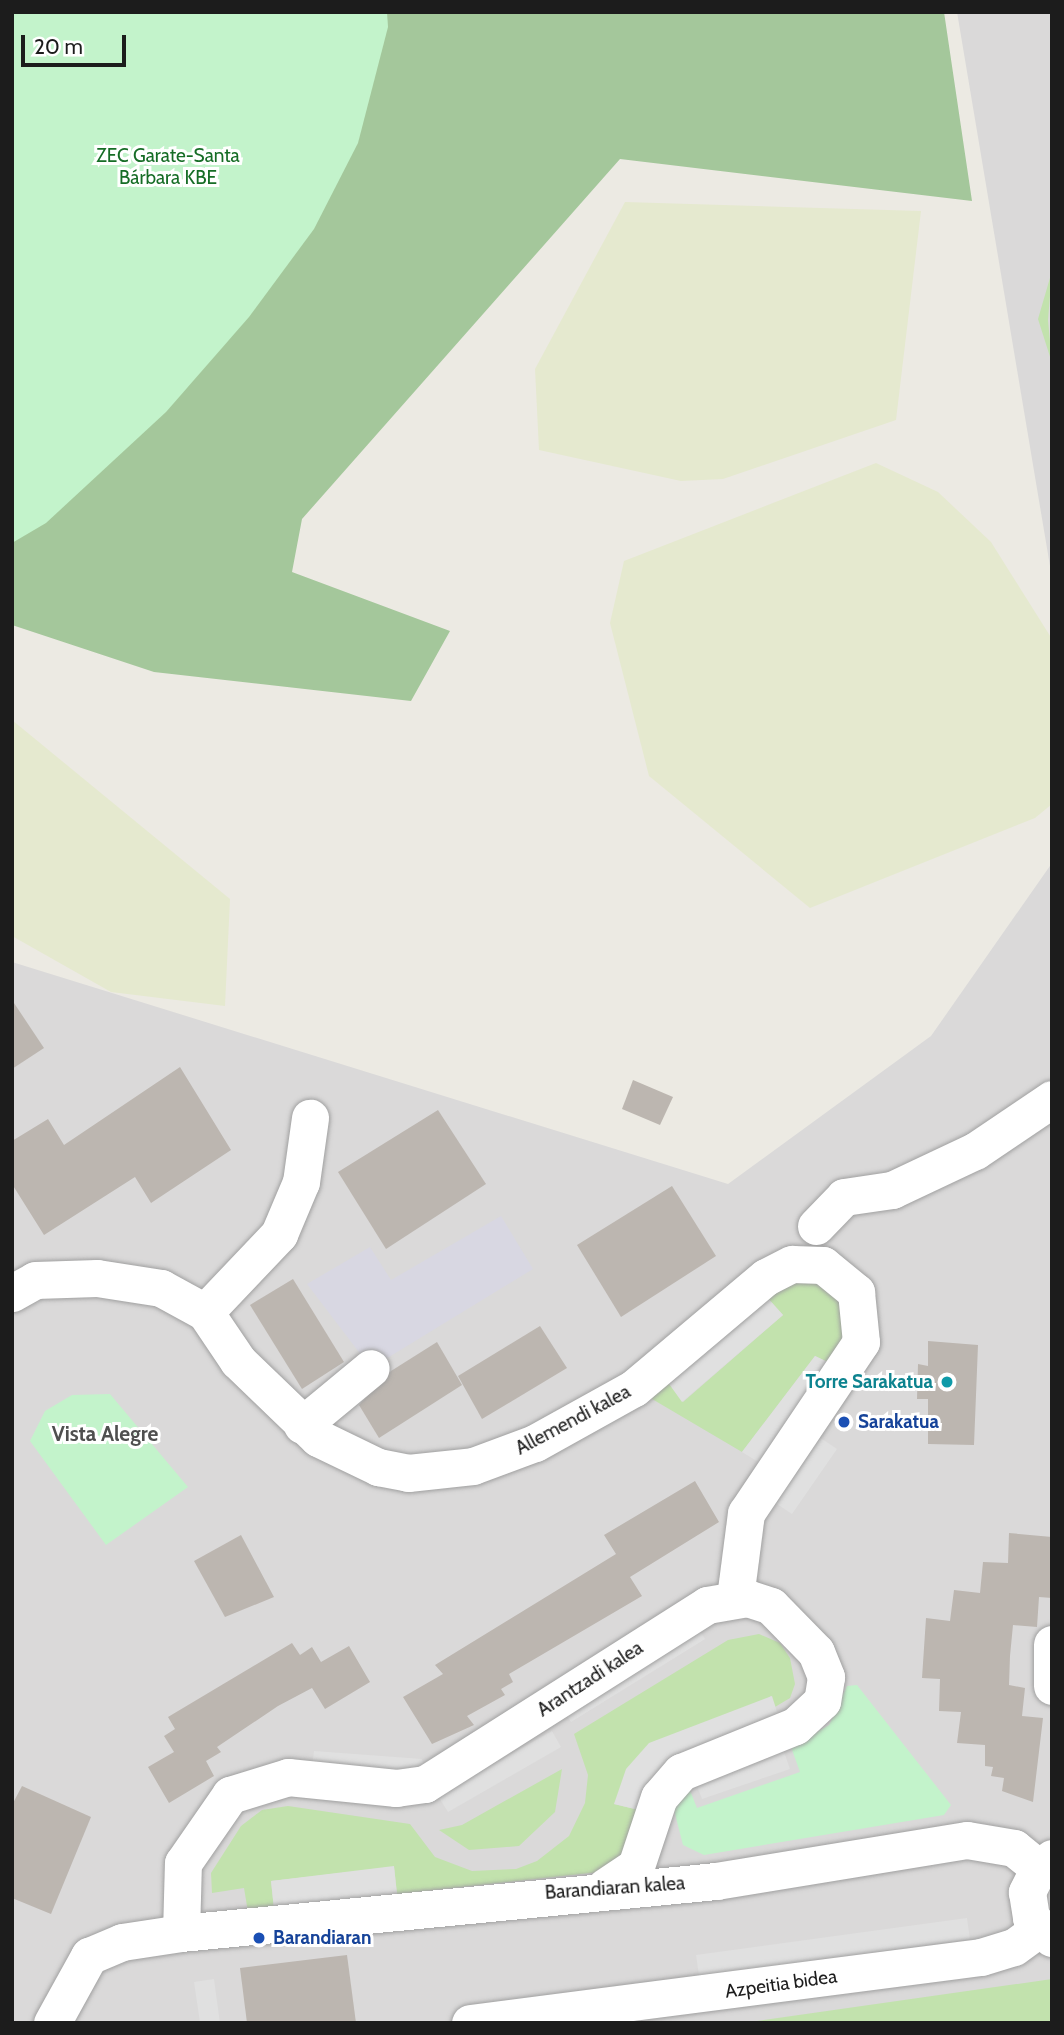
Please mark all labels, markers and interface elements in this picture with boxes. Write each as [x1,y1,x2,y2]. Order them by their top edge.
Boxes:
scale bar [24,21,130,65]
text: 20 m [34,34,83,59]
park label: ZEC Garate-Santa Bárbara KBE [96,145,240,189]
place label: Torre Sarakatua [806,1371,933,1393]
marker: Torre Sarakatua [939,1374,955,1390]
street label: Allemendi kalea [512,1380,634,1460]
place label: Sarakatua [858,1411,939,1433]
marker: Sarakatua [836,1414,852,1430]
district label: Vista Alegre [52,1421,158,1447]
street label: Arantzadi kalea [533,1636,647,1722]
street label: Barandiaran kalea [544,1872,686,1904]
place label: Barandiaran [273,1927,371,1949]
marker: Barandiaran [251,1930,267,1946]
street label: Azpeitia bidea [724,1965,838,2003]

